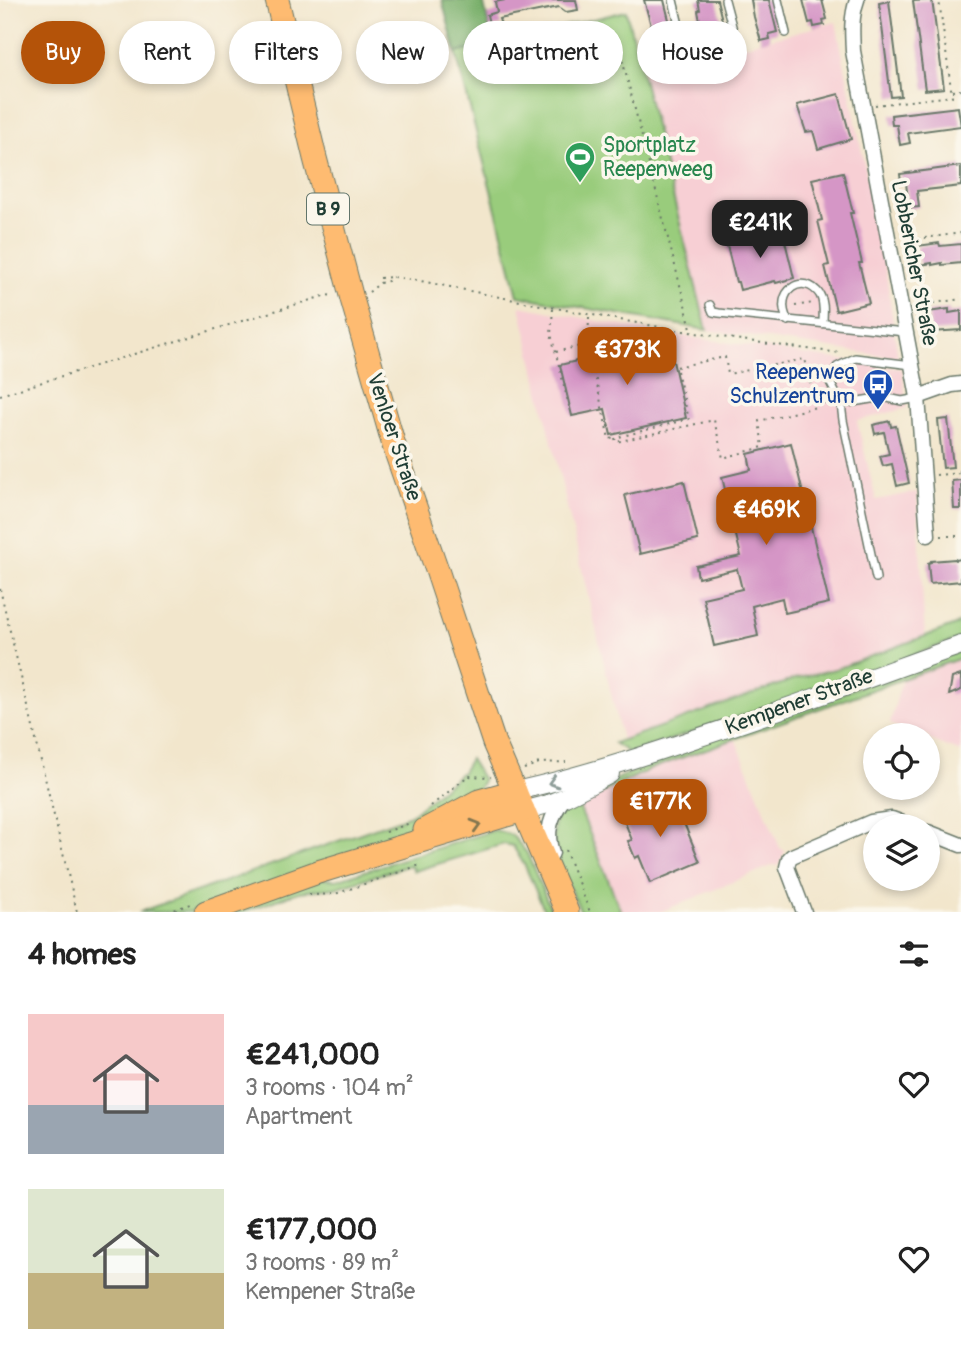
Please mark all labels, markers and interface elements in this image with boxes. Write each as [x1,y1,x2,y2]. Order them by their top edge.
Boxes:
chip: Buy [21,21,105,84]
chip: Rent [119,21,215,84]
chip: Filters [229,21,342,84]
chip: New [356,21,449,84]
chip: Apartment [463,21,623,84]
chip: House [637,21,747,84]
place label: Sportplatz Reepenweeg [603,132,713,183]
sports icon: Sportplatz Reepenweeg [563,140,597,184]
street label: Lobbericher Straße [885,178,943,349]
road number: B 9 [307,194,349,224]
pin: €241K [711,201,809,260]
text: €241K [728,208,792,237]
pin: €373K [578,328,676,387]
text: €373K [594,335,660,364]
place label: Reepenweg Schulzentrum [730,359,855,410]
bus stop icon: Reepenweg Schulzentrum [861,367,895,411]
street label: Venloer Straße [361,370,428,505]
pin: €469K [717,488,815,547]
text: €469K [732,495,800,524]
street label: Kempener Straße [721,663,877,741]
map controls [863,723,940,891]
button: locate [863,723,940,800]
one-way arrow [547,774,559,788]
pin: €177K [611,780,709,839]
text: €177K [629,787,691,816]
button: layers [863,814,940,891]
one-way arrow [469,818,481,833]
icon: filters [895,935,933,973]
text: 4 homes [28,936,136,973]
text: €241,000 [245,1036,380,1073]
icon: home [84,1042,168,1126]
icon: heart [895,1065,933,1103]
text: 3 rooms · 104 m² [245,1073,414,1102]
text: Apartment [245,1102,352,1131]
text: €177,000 [245,1211,377,1248]
icon: home [84,1217,168,1301]
icon: heart [895,1240,933,1278]
text: 3 rooms · 89 m² [245,1248,399,1277]
text: Kempener Straße [245,1277,415,1306]

